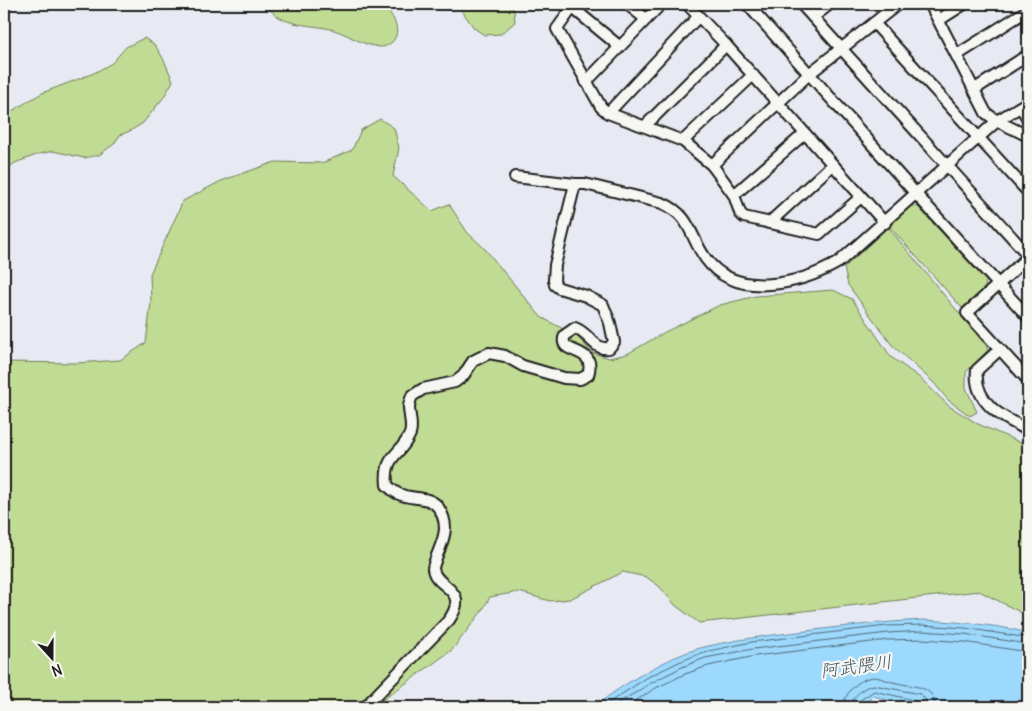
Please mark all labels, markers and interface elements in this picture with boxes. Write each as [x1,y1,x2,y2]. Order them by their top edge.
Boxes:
north arrow [28,634,78,684]
water label: 阿武隈川 [819,650,893,682]
text: N [49,660,64,680]

